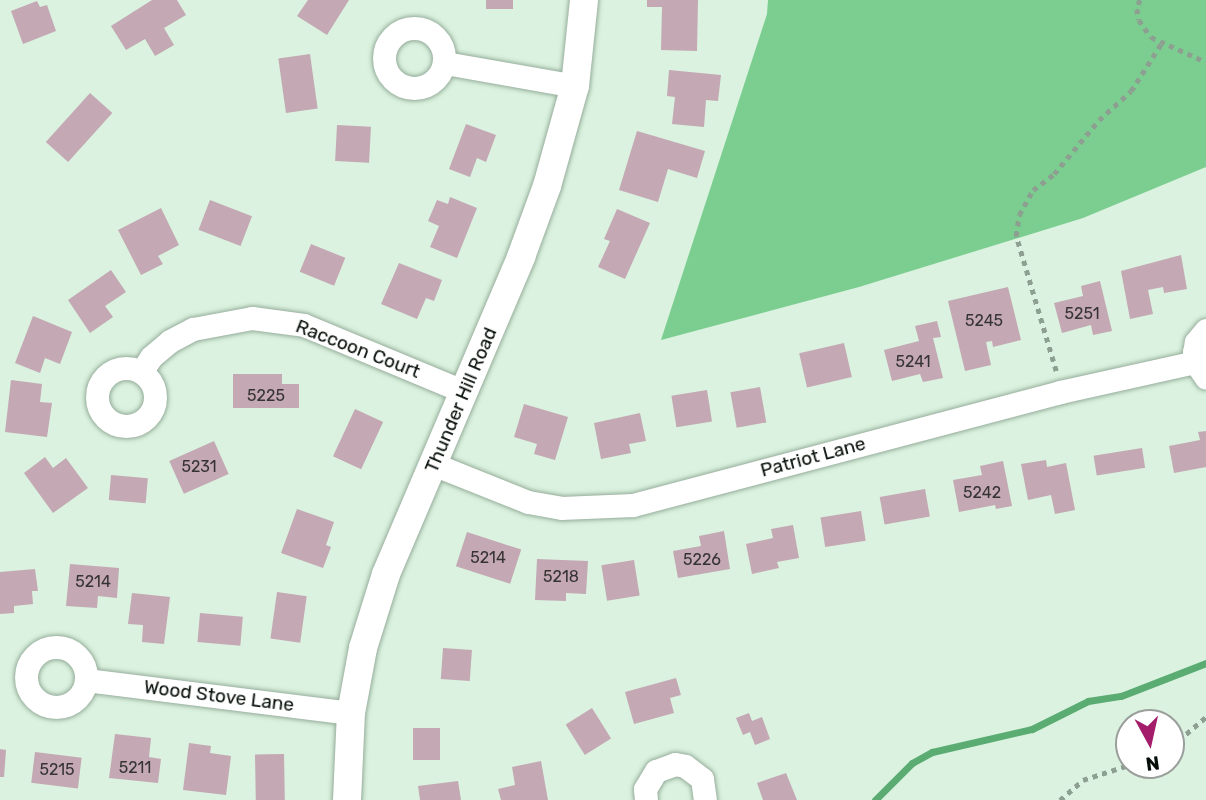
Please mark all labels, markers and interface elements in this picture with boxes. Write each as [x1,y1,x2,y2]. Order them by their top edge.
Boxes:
house number: 5251 [1064,304,1100,324]
house number: 5245 [965,311,1003,331]
street label: Raccoon Court [293,315,423,383]
street label: Thunder Hill Road [420,324,502,476]
house number: 5241 [895,352,931,372]
house number: 5225 [247,386,285,406]
street label: Patriot Lane [758,432,868,482]
house number: 5231 [181,457,217,477]
house number: 5242 [963,483,1001,503]
house number: 5214 [470,548,506,568]
house number: 5226 [683,550,721,570]
house number: 5218 [543,567,579,587]
house number: 5214 [75,572,111,592]
street label: Wood Stove Lane [143,675,295,717]
north arrow [1115,709,1185,779]
text: N [1144,751,1161,776]
house number: 5211 [119,758,151,778]
house number: 5215 [39,760,75,780]

